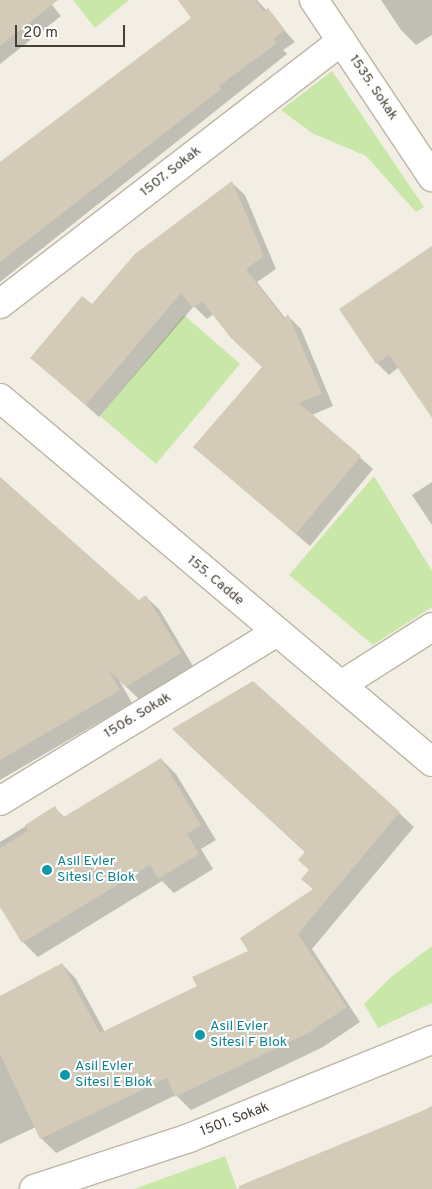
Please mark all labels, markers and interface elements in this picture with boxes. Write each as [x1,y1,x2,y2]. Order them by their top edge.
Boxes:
scale bar [18,15,128,47]
text: 20 m [23,24,58,43]
street label: 1535. Sokak [345,52,401,124]
street label: 1507. Sokak [137,143,205,201]
street label: 155. Cadde [183,552,247,610]
street label: 1506. Sokak [101,689,175,743]
place label: Asil Evler Sitesi C Blok [57,854,135,886]
marker: Asil Evler Sitesi C Blok [41,864,53,876]
place label: Asil Evler Sitesi F Blok [210,1019,287,1052]
marker: Asil Evler Sitesi F Blok [194,1029,206,1041]
place label: Asil Evler Sitesi E Blok [75,1059,153,1092]
marker: Asil Evler Sitesi E Blok [59,1069,71,1081]
street label: 1501. Sokak [198,1099,272,1141]

